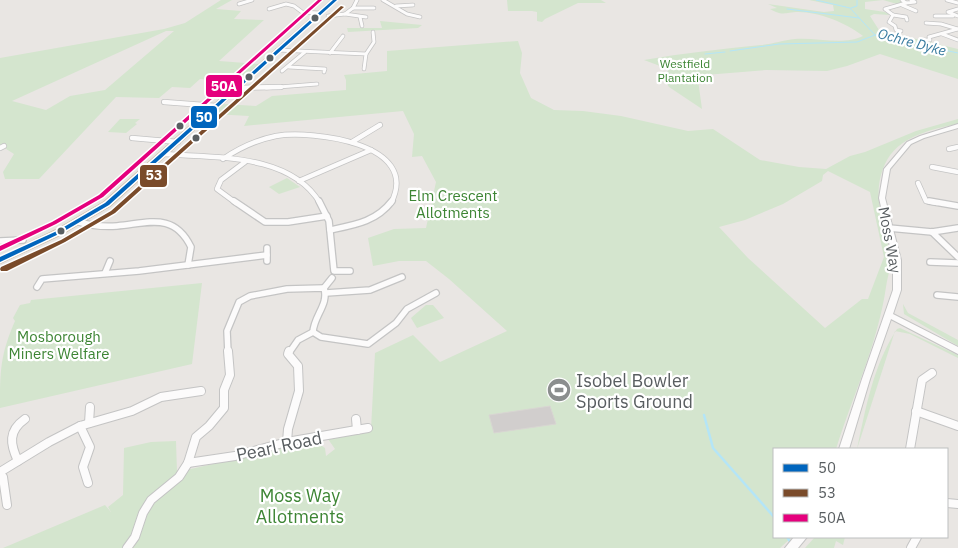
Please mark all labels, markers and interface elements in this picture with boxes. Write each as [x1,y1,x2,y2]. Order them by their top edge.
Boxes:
unlabelled marker [310,13,320,23]
water label: Ochre Dyke [876,24,948,60]
unlabelled marker [265,53,275,63]
park label: Westfield Plantation [657,56,713,85]
unlabelled marker [244,72,254,82]
line badge: 50A [205,74,243,98]
text: 50A [211,77,238,95]
line badge: 50 [190,105,218,129]
text: 50 [196,108,212,126]
unlabelled marker [175,121,185,131]
unlabelled marker [191,133,201,143]
line badge: 53 [139,164,168,188]
text: 53 [146,166,162,184]
park label: Elm Crescent Allotments [408,186,498,222]
street label: Moss Way [874,205,906,275]
unlabelled marker [56,226,66,236]
park label: Mosborough Miners Welfare [8,327,110,363]
place label: Isobel Bowler Sports Ground [576,369,693,413]
sports icon: Isobel Bowler Sports Ground [546,377,572,403]
street label: Pearl Road [234,426,324,466]
legend [773,448,948,538]
text: 50 [818,458,836,477]
text: 53 [818,483,836,502]
park label: Moss Way Allotments [256,484,344,528]
text: 50A [818,508,846,527]

